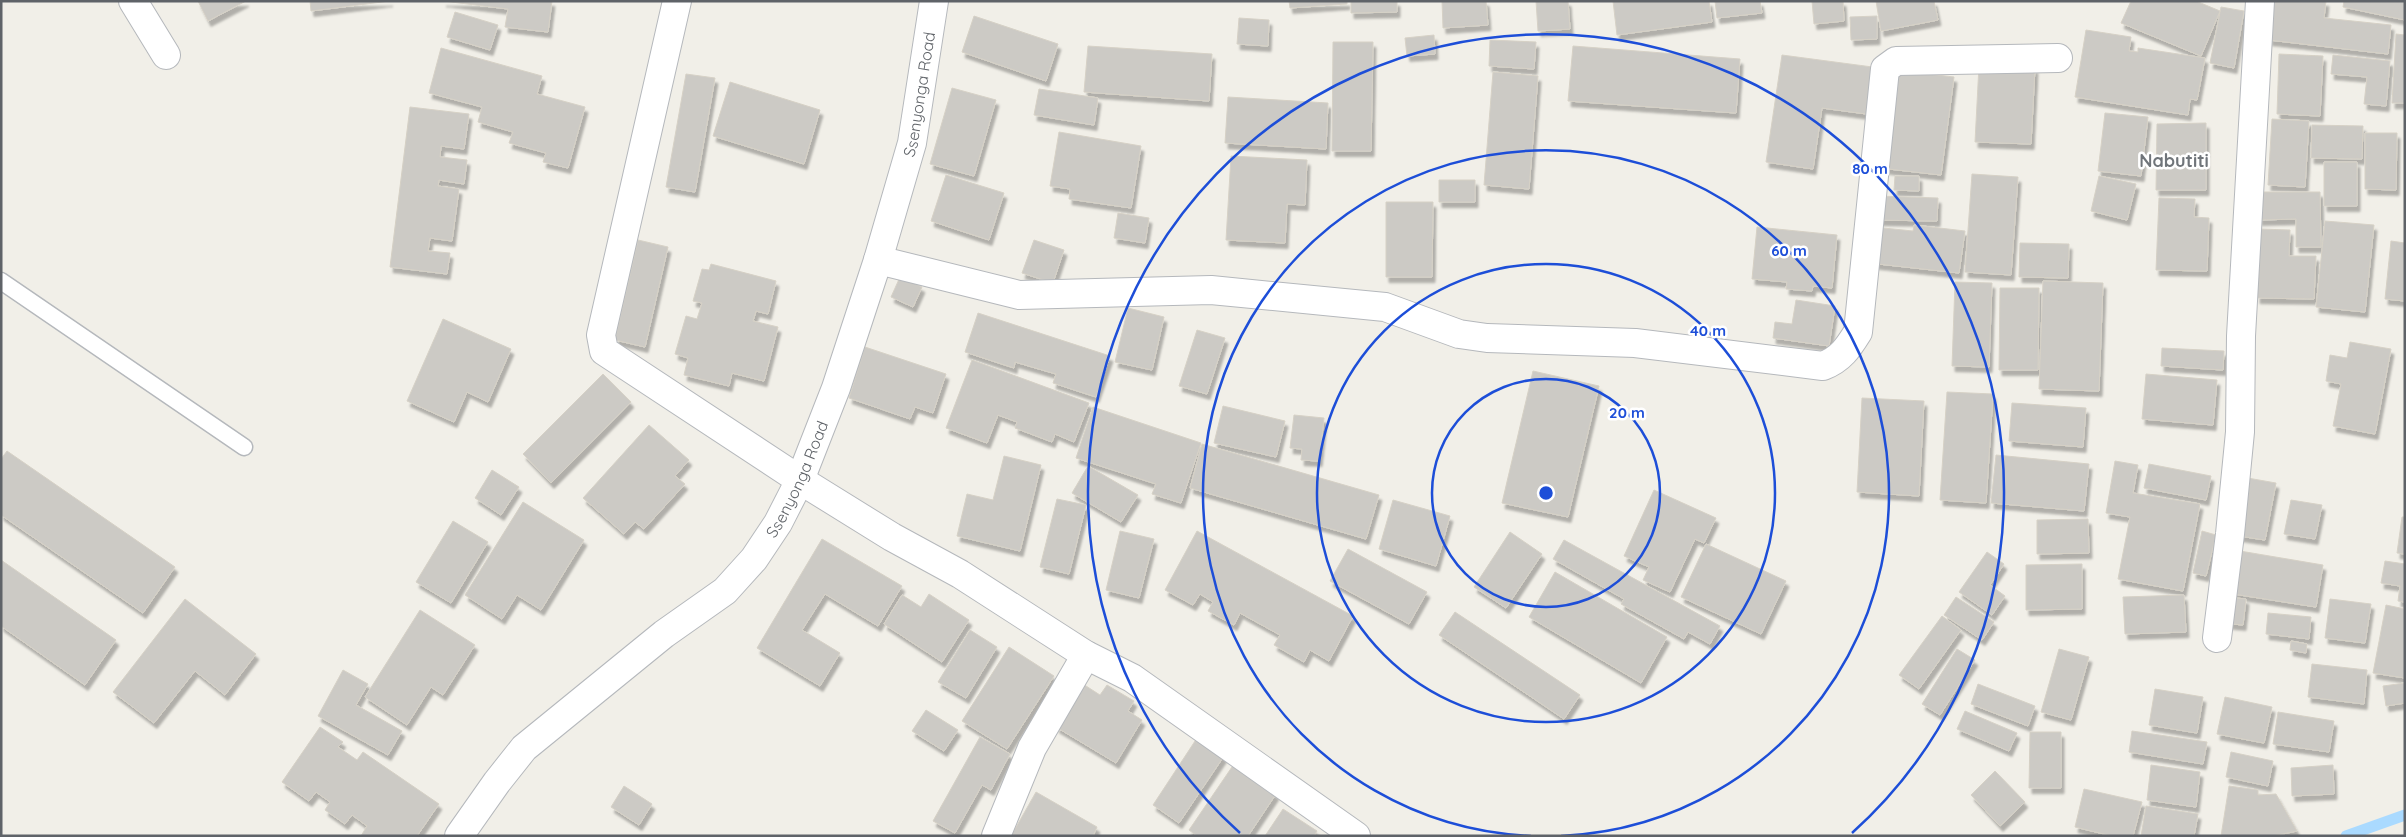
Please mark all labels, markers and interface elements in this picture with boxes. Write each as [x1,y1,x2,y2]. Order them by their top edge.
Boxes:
street label: Ssenyonga Road [899,30,939,159]
district label: Nabutiti [2139,149,2209,172]
text: 80 m [1852,159,1888,178]
text: 60 m [1771,241,1807,260]
text: 40 m [1690,321,1726,340]
text: 20 m [1609,403,1645,422]
street label: Ssenyonga Road [761,418,832,541]
centre of rings [1537,484,1555,502]

